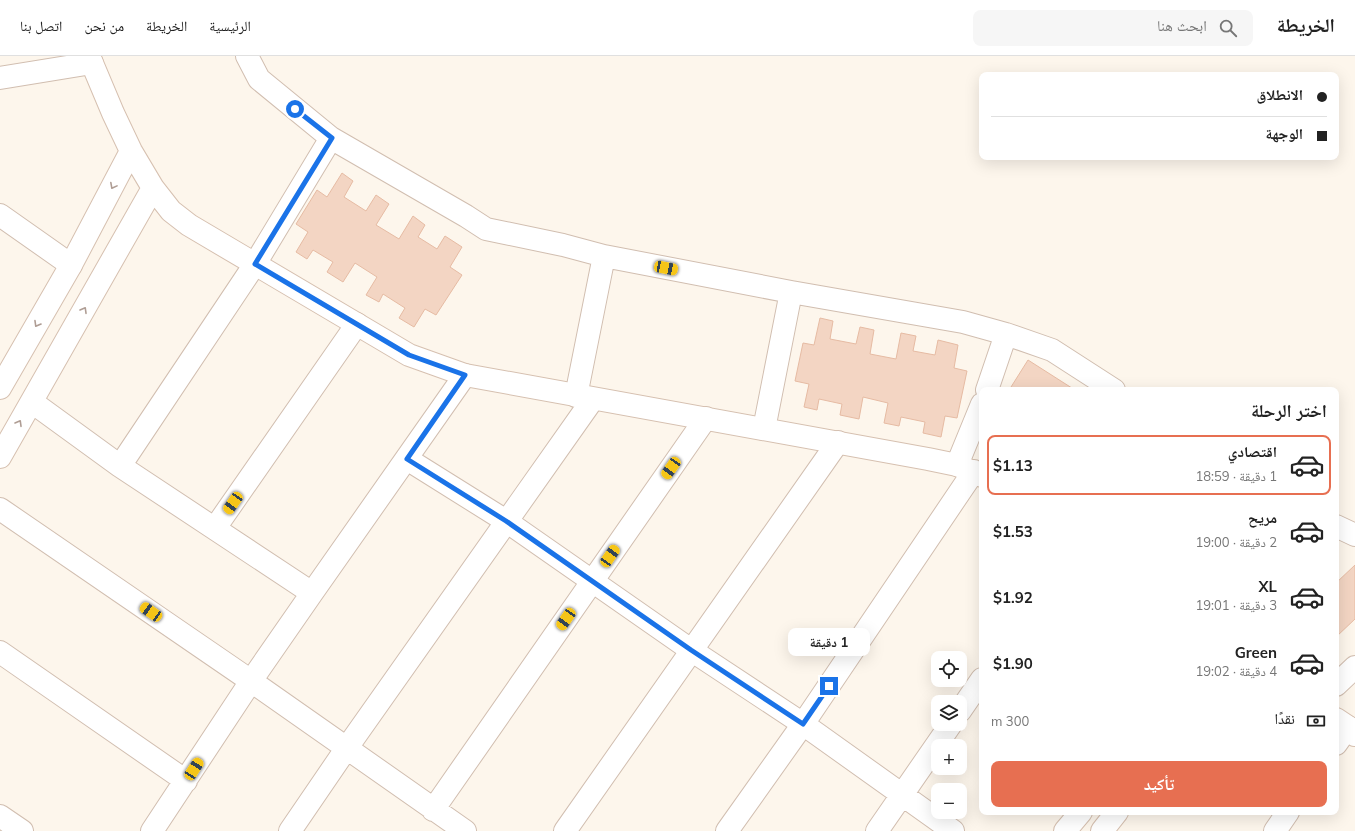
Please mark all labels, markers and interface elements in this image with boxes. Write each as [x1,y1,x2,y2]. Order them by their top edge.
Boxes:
search box [973,10,1253,46]
text: الخريطة [1277,13,1335,37]
text: ابحث هنا [1157,16,1207,35]
text: اتصل بنا [20,17,62,35]
text: من نحن [84,17,124,35]
text: الخريطة [146,17,187,35]
text: الرئيسية [209,17,251,35]
icon: search [1217,17,1239,39]
text: الانطلاق [1257,85,1303,104]
route start [286,100,304,118]
text: الوجهة [1265,124,1303,143]
one-way arrow [110,182,118,189]
car [653,260,679,276]
one-way arrow [79,307,86,314]
one-way arrow [34,320,41,327]
text: اختر الرحلة [1251,399,1327,422]
one-way arrow [15,420,22,427]
text: اقتصادي [1228,442,1277,461]
icon: car [1289,447,1325,483]
car [659,455,683,481]
text: $1.13 [993,456,1033,475]
text: 1 دقيقة · 18:59 [1195,468,1277,484]
car [221,490,245,516]
text: مريح [1248,508,1277,527]
icon: car [1289,513,1325,549]
text: $1.53 [993,522,1033,541]
text: 2 دقيقة · 19:00 [1195,534,1277,550]
car [598,543,622,569]
text: XL [1259,577,1277,596]
icon: car [1289,579,1325,615]
text: $1.92 [993,588,1033,607]
text: 3 دقيقة · 19:01 [1195,597,1277,613]
car [138,600,164,624]
car [554,606,578,632]
callout: 1 دقيقة [788,628,870,656]
text: 1 دقيقة [810,634,848,650]
text: Green [1235,643,1277,662]
icon: car [1289,645,1325,681]
map controls [931,651,967,819]
button: locate [931,651,967,687]
text: $1.90 [993,654,1033,673]
text: 4 دقيقة · 19:02 [1195,663,1277,679]
route end [820,677,838,695]
button: layers [931,695,967,731]
text: نقدًا [1274,709,1295,728]
icon: cash [1305,710,1327,732]
text: 300 m [991,713,1029,729]
button: + [931,739,967,775]
car [182,756,206,782]
button: تأكيد [991,761,1327,807]
button: − [931,783,967,819]

